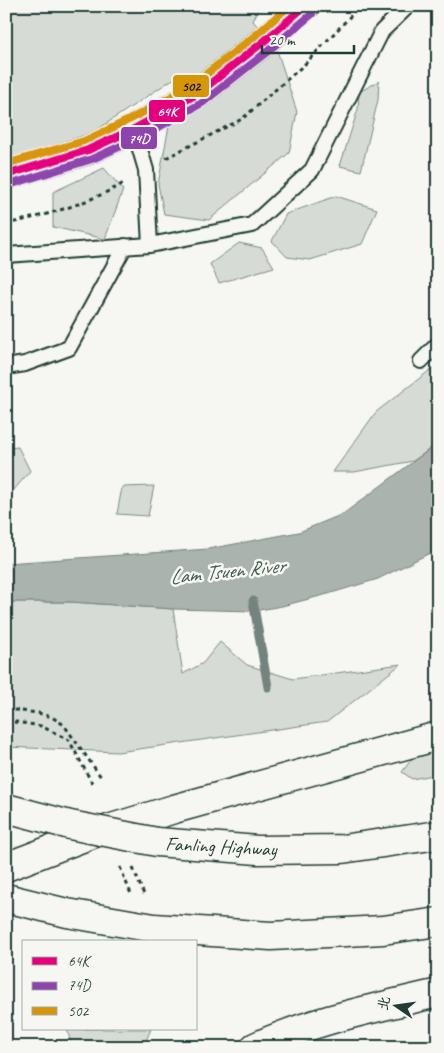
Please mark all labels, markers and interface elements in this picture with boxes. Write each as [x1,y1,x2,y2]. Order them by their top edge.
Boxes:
scale bar [262,22,354,54]
text: 20 m [269,31,296,50]
line badge: 502 [172,74,210,98]
text: 502 [182,78,202,95]
line badge: 64K [148,99,186,123]
text: 64K [157,103,180,120]
line badge: 74D [120,126,158,150]
text: 74D [129,130,151,147]
water label: Lam Tsuen River [168,552,289,590]
street label: Fanling Highway [165,831,278,862]
legend [22,940,198,1030]
text: 64K [68,952,93,971]
text: 74D [68,976,92,995]
north arrow [372,980,422,1030]
text: 北 [374,994,394,1012]
text: 502 [68,1002,90,1021]

